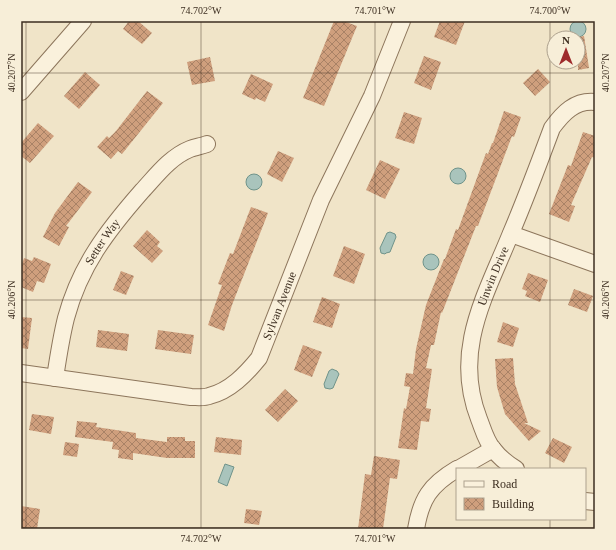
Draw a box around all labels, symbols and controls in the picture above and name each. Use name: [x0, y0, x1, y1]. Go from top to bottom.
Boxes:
text: 74.702°W: [181, 5, 222, 16]
text: 74.701°W: [355, 5, 396, 16]
text: 74.700°W: [530, 5, 571, 16]
north arrow: [546, 30, 586, 70]
text: N: [562, 34, 570, 46]
text: 40.207°N: [6, 54, 17, 92]
text: 40.207°N: [600, 54, 611, 92]
street label: Setter Way: [82, 216, 123, 267]
street label: Unwin Drive: [475, 244, 512, 308]
street label: Sylvan Avenue: [260, 269, 299, 342]
text: 40.206°N: [6, 281, 17, 319]
text: 40.206°N: [600, 281, 611, 319]
legend: [456, 468, 586, 520]
text: Road: [492, 477, 517, 491]
text: Building: [492, 497, 534, 511]
text: 74.702°W: [181, 533, 222, 544]
text: 74.701°W: [355, 533, 396, 544]

